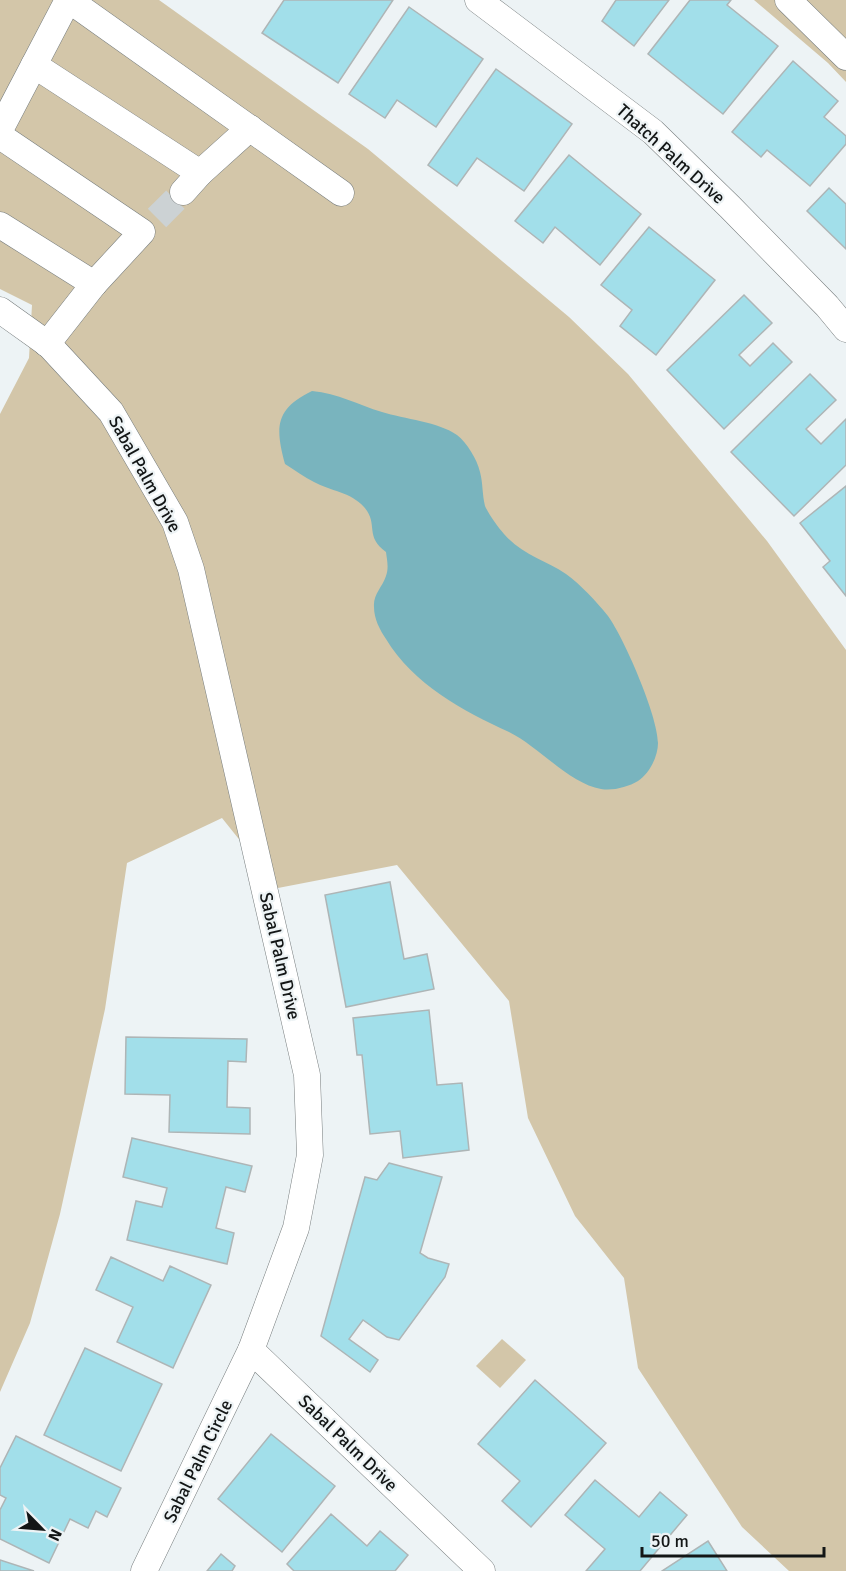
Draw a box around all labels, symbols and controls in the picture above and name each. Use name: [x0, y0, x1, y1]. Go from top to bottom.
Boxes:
street label: Thatch Palm Drive: [612, 99, 730, 209]
street label: Sabal Palm Drive: [104, 412, 186, 536]
street label: Sabal Palm Drive: [255, 890, 305, 1022]
street label: Sabal Palm Drive: [294, 1390, 402, 1496]
street label: Sabal Palm Circle: [159, 1396, 237, 1526]
north arrow: [12, 1499, 72, 1559]
scale bar: [642, 1520, 824, 1558]
text: N: [43, 1526, 66, 1544]
text: 50 m: [651, 1530, 689, 1552]

